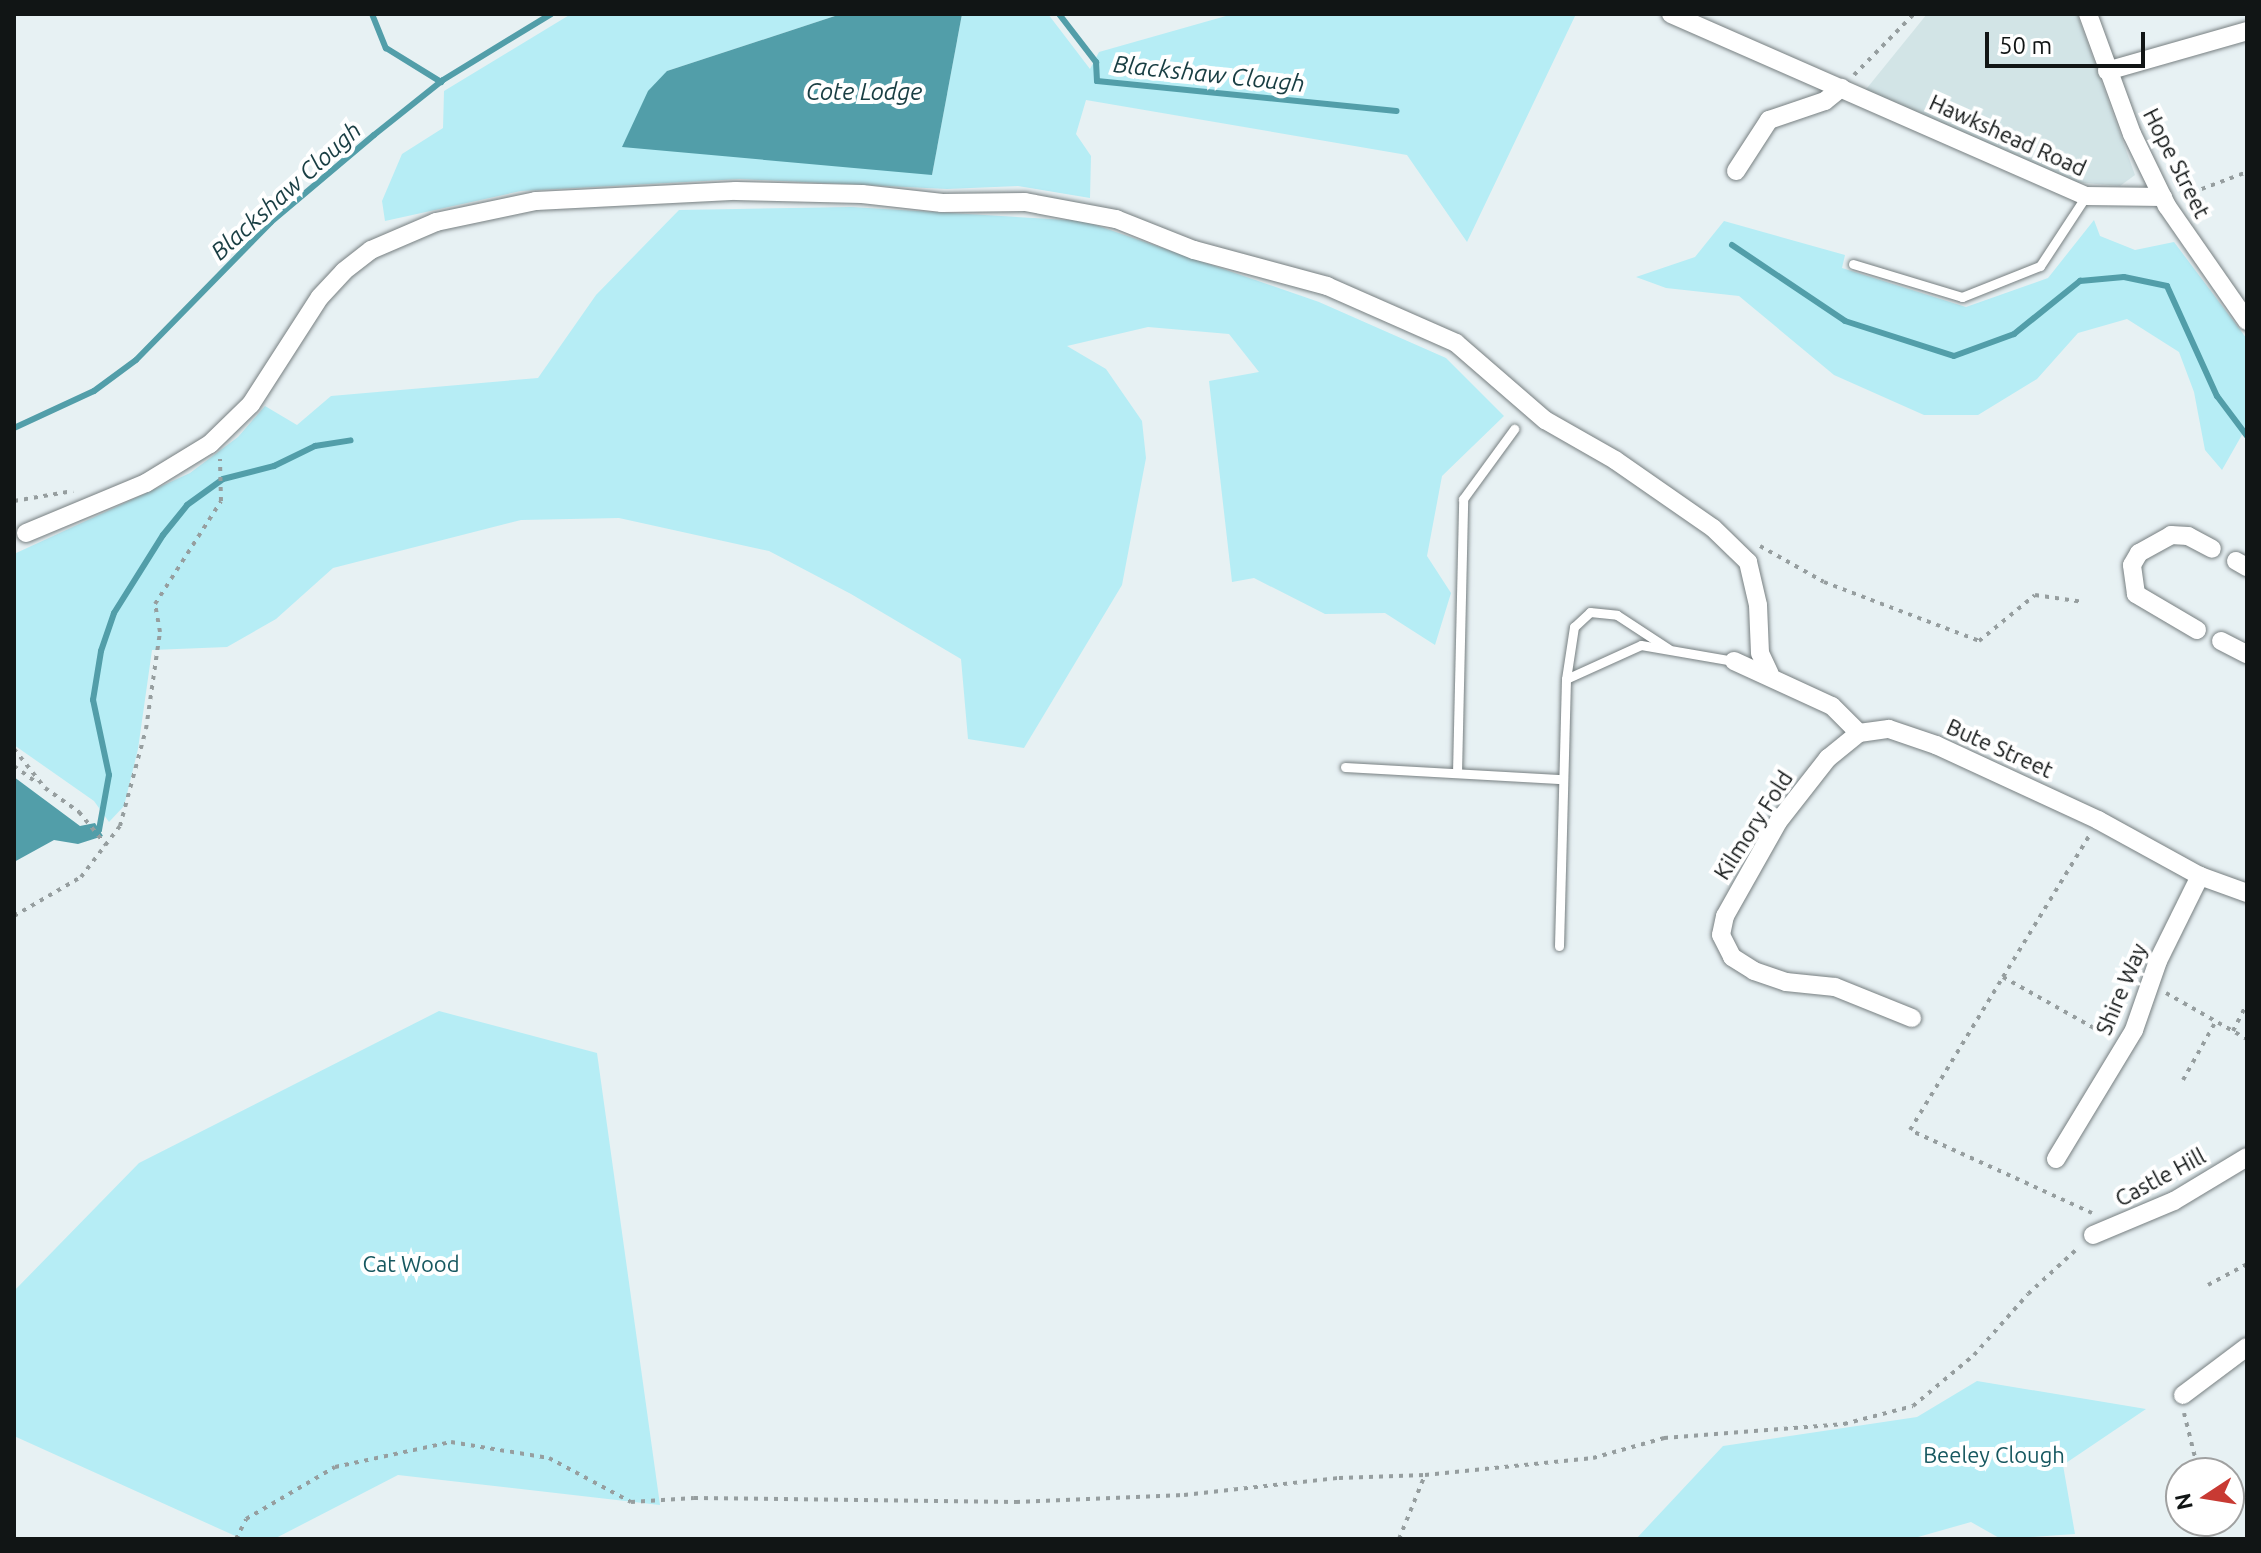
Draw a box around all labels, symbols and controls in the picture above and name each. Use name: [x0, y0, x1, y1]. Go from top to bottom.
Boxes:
scale bar: [1989, 16, 2149, 66]
text: 50 m: [1999, 32, 2052, 59]
water label: Blackshaw Clough: [1112, 50, 1306, 98]
water label: Cote Lodge: [806, 78, 922, 106]
street label: Hawkshead Road: [1925, 89, 2091, 181]
street label: Hope Street: [2138, 104, 2216, 222]
water label: Blackshaw Clough: [205, 116, 367, 266]
street label: Bute Street: [1943, 713, 2057, 783]
street label: Kilmory Fold: [1708, 766, 1798, 884]
street label: Shire Way: [2090, 939, 2152, 1039]
street label: Castle Hill: [2110, 1142, 2210, 1212]
park label: Cat Wood: [362, 1251, 460, 1277]
park label: Beeley Clough: [1923, 1442, 2065, 1468]
north arrow: [2165, 1457, 2245, 1537]
text: N: [2169, 1491, 2197, 1512]

